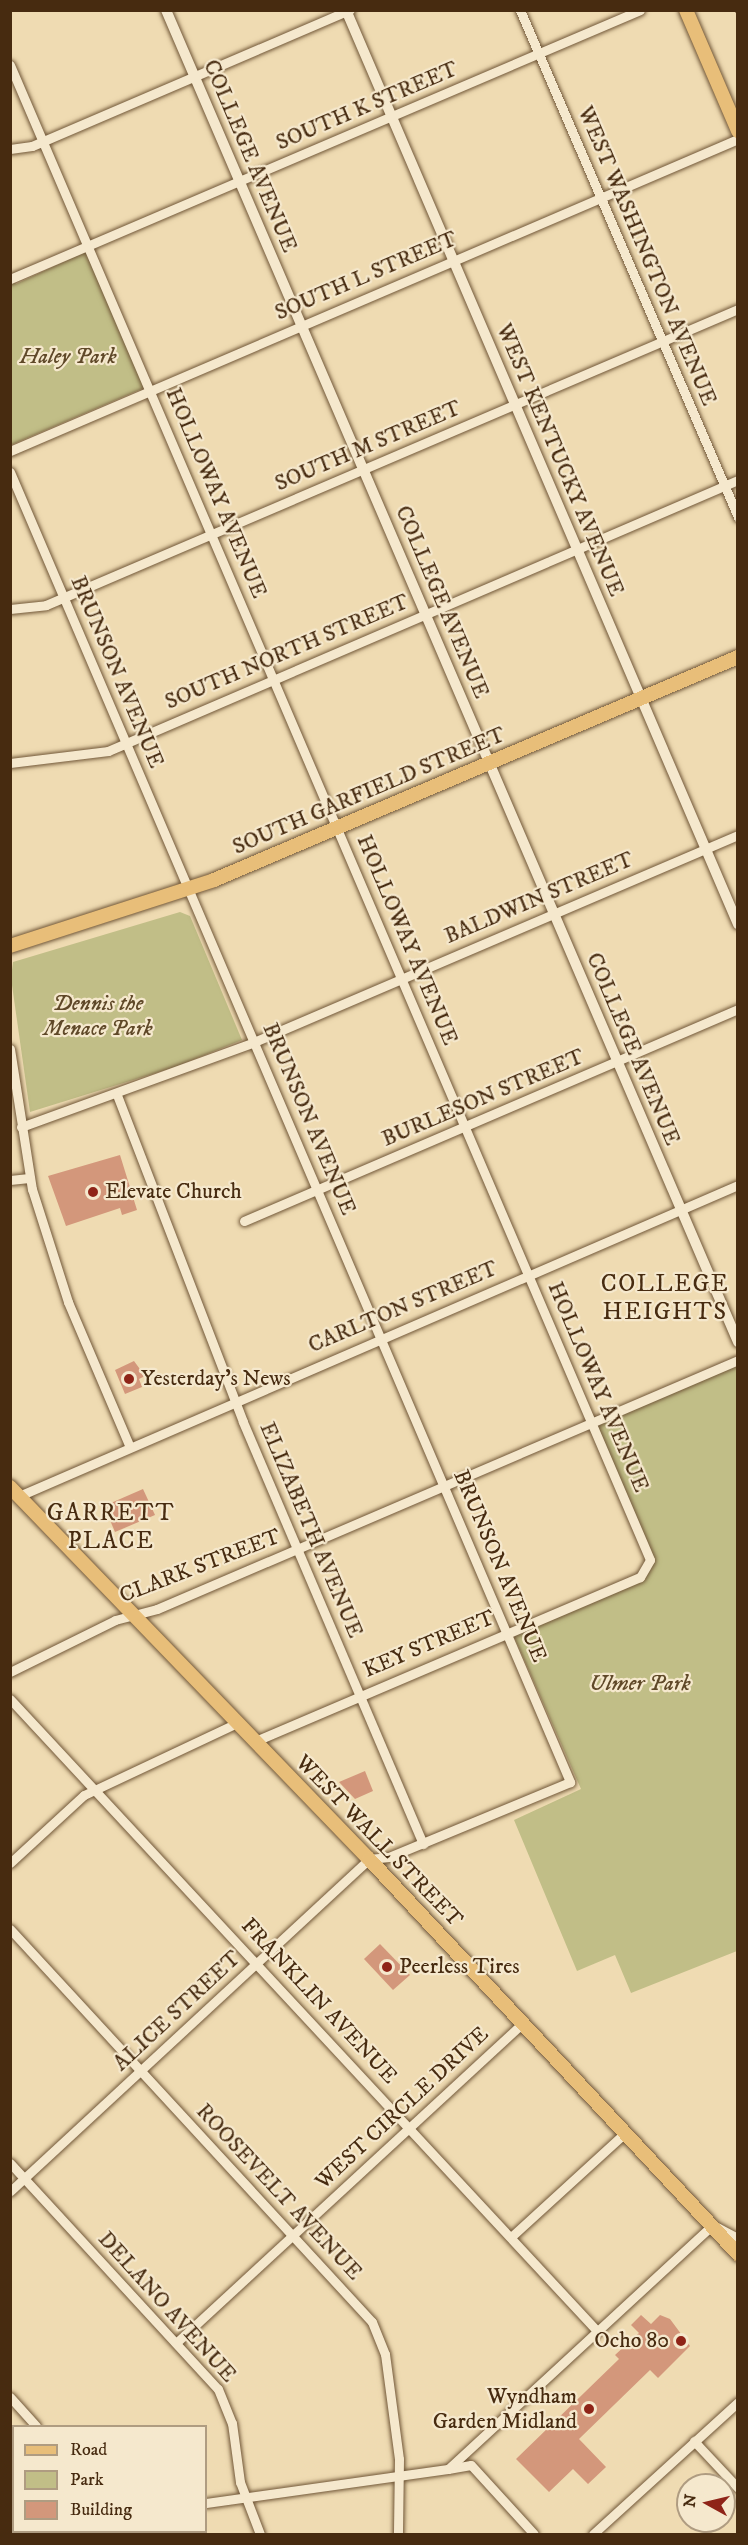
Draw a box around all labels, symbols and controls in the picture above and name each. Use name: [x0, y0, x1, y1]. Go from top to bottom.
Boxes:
street label: COLLEGE AVENUE: [198, 56, 302, 256]
street label: SOUTH K STREET: [272, 56, 462, 156]
street label: WEST WASHINGTON AVENUE: [572, 102, 722, 410]
street label: SOUTH L STREET: [271, 226, 461, 326]
street label: WEST KENTUCKY AVENUE: [491, 320, 629, 600]
park label: Haley Park: [19, 344, 117, 370]
street label: HOLLOWAY AVENUE: [160, 384, 272, 602]
street label: SOUTH M STREET: [271, 395, 465, 497]
street label: COLLEGE AVENUE: [390, 502, 494, 702]
street label: BRUNSON AVENUE: [65, 572, 169, 772]
street label: SOUTH NORTH STREET: [161, 589, 413, 715]
street label: SOUTH GARFIELD STREET: [229, 721, 509, 861]
street label: HOLLOWAY AVENUE: [351, 831, 463, 1049]
street label: BALDWIN STREET: [441, 846, 637, 950]
street label: COLLEGE AVENUE: [581, 949, 685, 1149]
park label: Dennis the Menace Park: [43, 990, 153, 1042]
street label: BRUNSON AVENUE: [257, 1019, 361, 1219]
street label: BURLESON STREET: [378, 1043, 588, 1153]
place label: Elevate Church: [105, 1179, 242, 1205]
marker: Elevate Church: [86, 1185, 100, 1199]
street label: CARLTON STREET: [304, 1255, 502, 1359]
district label: COLLEGE HEIGHTS: [601, 1271, 729, 1327]
street label: HOLLOWAY AVENUE: [542, 1278, 654, 1496]
place label: Yesterday's News: [141, 1366, 291, 1392]
marker: Yesterday's News: [122, 1372, 136, 1386]
street label: ELIZABETH AVENUE: [254, 1418, 368, 1642]
street label: BRUNSON AVENUE: [448, 1466, 552, 1666]
district label: GARRETT PLACE: [47, 1500, 175, 1556]
street label: CLARK STREET: [116, 1523, 284, 1609]
street label: KEY STREET: [359, 1604, 499, 1684]
park label: Ulmer Park: [589, 1671, 691, 1697]
street label: WEST WALL STREET: [290, 1749, 468, 1933]
street label: FRANKLIN AVENUE: [235, 1913, 403, 2089]
street label: ALICE STREET: [108, 1945, 246, 2077]
place label: Peerless Tires: [399, 1954, 520, 1980]
marker: Peerless Tires: [380, 1960, 394, 1974]
street label: WEST CIRCLE DRIVE: [310, 2021, 494, 2195]
street label: ROOSEVELT AVENUE: [190, 2098, 368, 2286]
street label: DELANO AVENUE: [92, 2226, 242, 2388]
place label: Ocho 80: [594, 2328, 669, 2354]
marker: Ocho 80: [674, 2334, 688, 2348]
place label: Wyndham Garden Midland: [433, 2383, 577, 2434]
marker: Wyndham Garden Midland: [582, 2402, 596, 2416]
legend: [12, 2425, 207, 2533]
text: Road: [70, 2439, 107, 2461]
text: Park: [70, 2469, 104, 2491]
north arrow: [676, 2473, 736, 2533]
text: N: [679, 2493, 701, 2509]
text: Building: [70, 2499, 132, 2521]

